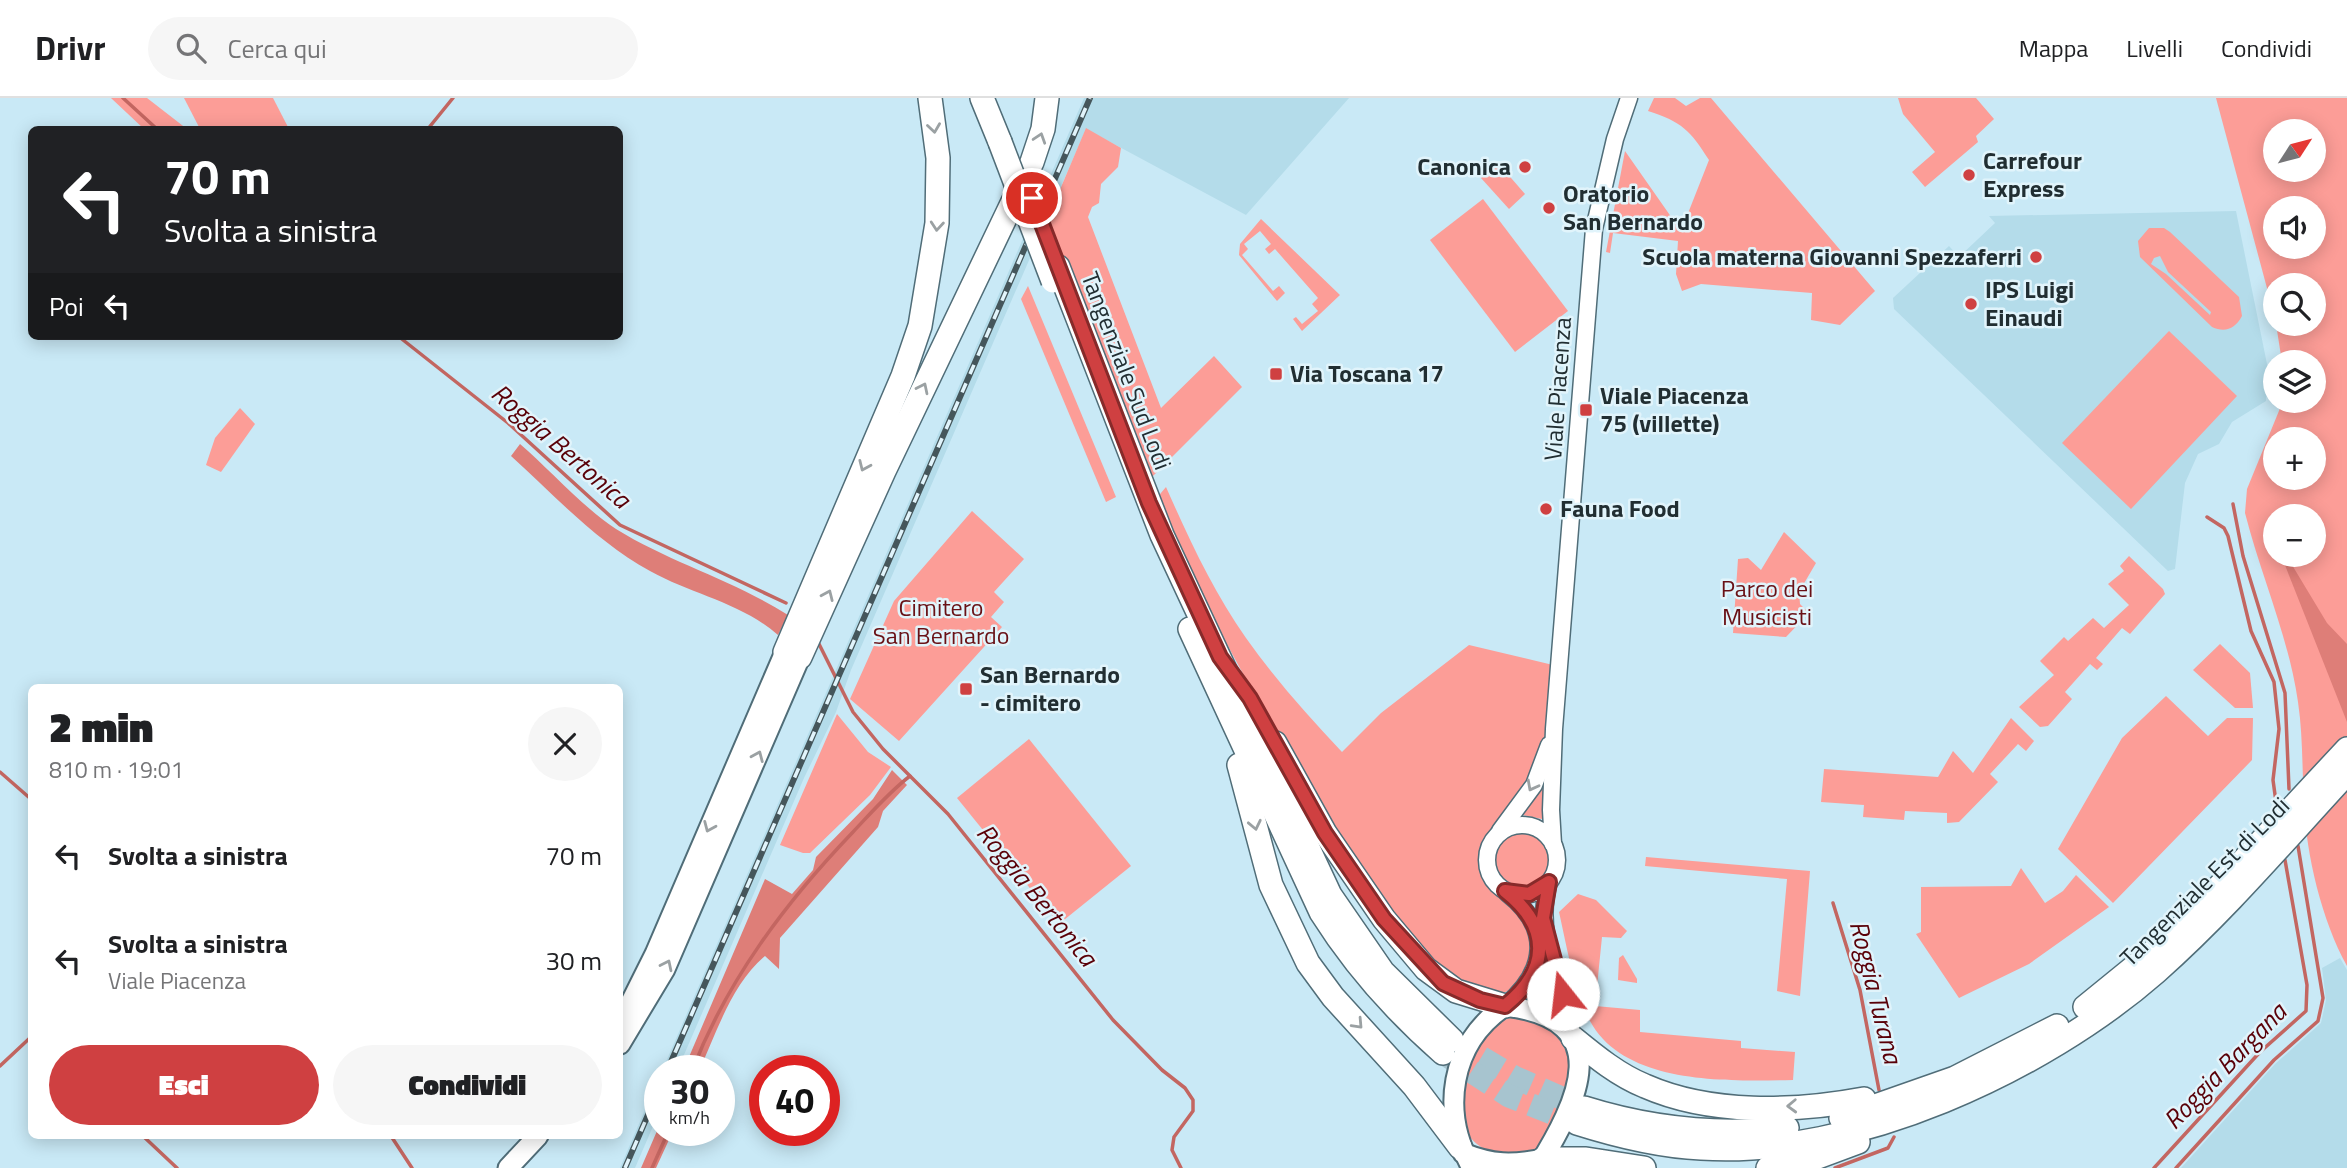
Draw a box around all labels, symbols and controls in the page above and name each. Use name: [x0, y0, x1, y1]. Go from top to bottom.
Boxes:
search box: [148, 17, 638, 80]
text: Drivr: [35, 23, 106, 73]
icon: search: [172, 29, 210, 67]
text: Cerca qui: [228, 29, 327, 68]
text: Mappa: [2019, 30, 2088, 66]
text: Livelli: [2126, 30, 2183, 66]
text: Condividi: [2221, 30, 2312, 66]
north arrow: [2263, 119, 2326, 182]
map controls: [2263, 119, 2326, 567]
one-way arrow: [926, 122, 941, 134]
one-way arrow: [1032, 132, 1046, 144]
text: 70 m: [164, 138, 271, 213]
place label: Carrefour Express: [1983, 142, 2082, 206]
place label: Canonica: [1417, 148, 1511, 184]
icon: left: [49, 154, 140, 245]
marker: Canonica: [1517, 159, 1533, 175]
marker: Carrefour Express: [1961, 167, 1977, 183]
pin: [1002, 168, 1062, 228]
place label: Oratorio San Bernardo: [1563, 175, 1703, 239]
icon: arrive: [1013, 179, 1051, 217]
button: sound: [2263, 196, 2326, 259]
marker: Oratorio San Bernardo: [1541, 200, 1557, 216]
text: Svolta a sinistra: [164, 206, 377, 254]
one-way arrow: [930, 221, 945, 232]
place label: Scuola materna Giovanni Spezzaferri: [1642, 238, 2022, 274]
marker: Scuola materna Giovanni Spezzaferri: [2028, 249, 2044, 265]
street label: Tangenziale Sud Lodi: [1073, 266, 1181, 475]
place label: IPS Luigi Einaudi: [1985, 271, 2074, 335]
button: search: [2263, 273, 2326, 336]
text: Poi: [49, 287, 84, 326]
icon: left: [98, 287, 136, 325]
marker: IPS Luigi Einaudi: [1963, 296, 1979, 312]
street label: Viale Piacenza: [1534, 316, 1580, 462]
button: layers: [2263, 350, 2326, 413]
place label: Via Toscana 17: [1290, 355, 1444, 391]
marker: Via Toscana 17: [1268, 366, 1284, 382]
water label: Roggia Bertonica: [483, 374, 641, 519]
place label: Viale Piacenza 75 (villette): [1600, 377, 1749, 441]
one-way arrow: [915, 383, 929, 395]
marker: Viale Piacenza 75 (villette): [1578, 402, 1594, 418]
button: +: [2263, 427, 2326, 490]
one-way arrow: [858, 458, 872, 471]
place label: Fauna Food: [1560, 490, 1680, 526]
marker: Fauna Food: [1538, 501, 1554, 517]
button: −: [2263, 504, 2326, 567]
park label: Parco dei Musicisti: [1721, 570, 1813, 634]
park label: Cimitero San Bernardo: [873, 589, 1009, 653]
one-way arrow: [820, 590, 834, 602]
place label: San Bernardo - cimitero: [980, 656, 1120, 720]
marker: San Bernardo - cimitero: [958, 681, 974, 697]
text: 2 min: [49, 694, 153, 758]
button: close: [528, 707, 602, 781]
one-way arrow: [750, 751, 764, 763]
text: 810 m · 19:01: [49, 752, 184, 787]
one-way arrow: [1527, 779, 1541, 791]
street label: Tangenziale Est di Lodi: [2111, 788, 2297, 974]
water label: Roggia Bertonica: [968, 815, 1108, 976]
one-way arrow: [1246, 819, 1261, 831]
one-way arrow: [703, 820, 717, 833]
text: Svolta a sinistra: [108, 836, 288, 875]
text: 70 m: [545, 836, 602, 875]
icon: left: [49, 837, 87, 875]
water label: Roggia Turana: [1840, 916, 1914, 1069]
text: Svolta a sinistra: [108, 924, 288, 963]
text: 30 m: [545, 941, 602, 980]
icon: left: [49, 942, 87, 980]
position arrow: [1526, 957, 1600, 1031]
one-way arrow: [659, 960, 673, 972]
text: Viale Piacenza: [108, 963, 246, 998]
water label: Roggia Bargana: [2154, 992, 2297, 1138]
one-way arrow: [1349, 1016, 1362, 1029]
button: Esci: [49, 1045, 319, 1125]
button: Condividi: [333, 1045, 602, 1125]
speed limit sign: 40: [749, 1055, 840, 1146]
text: 30: [670, 1064, 709, 1118]
one-way arrow: [1786, 1099, 1797, 1114]
text: km/h: [669, 1104, 710, 1131]

